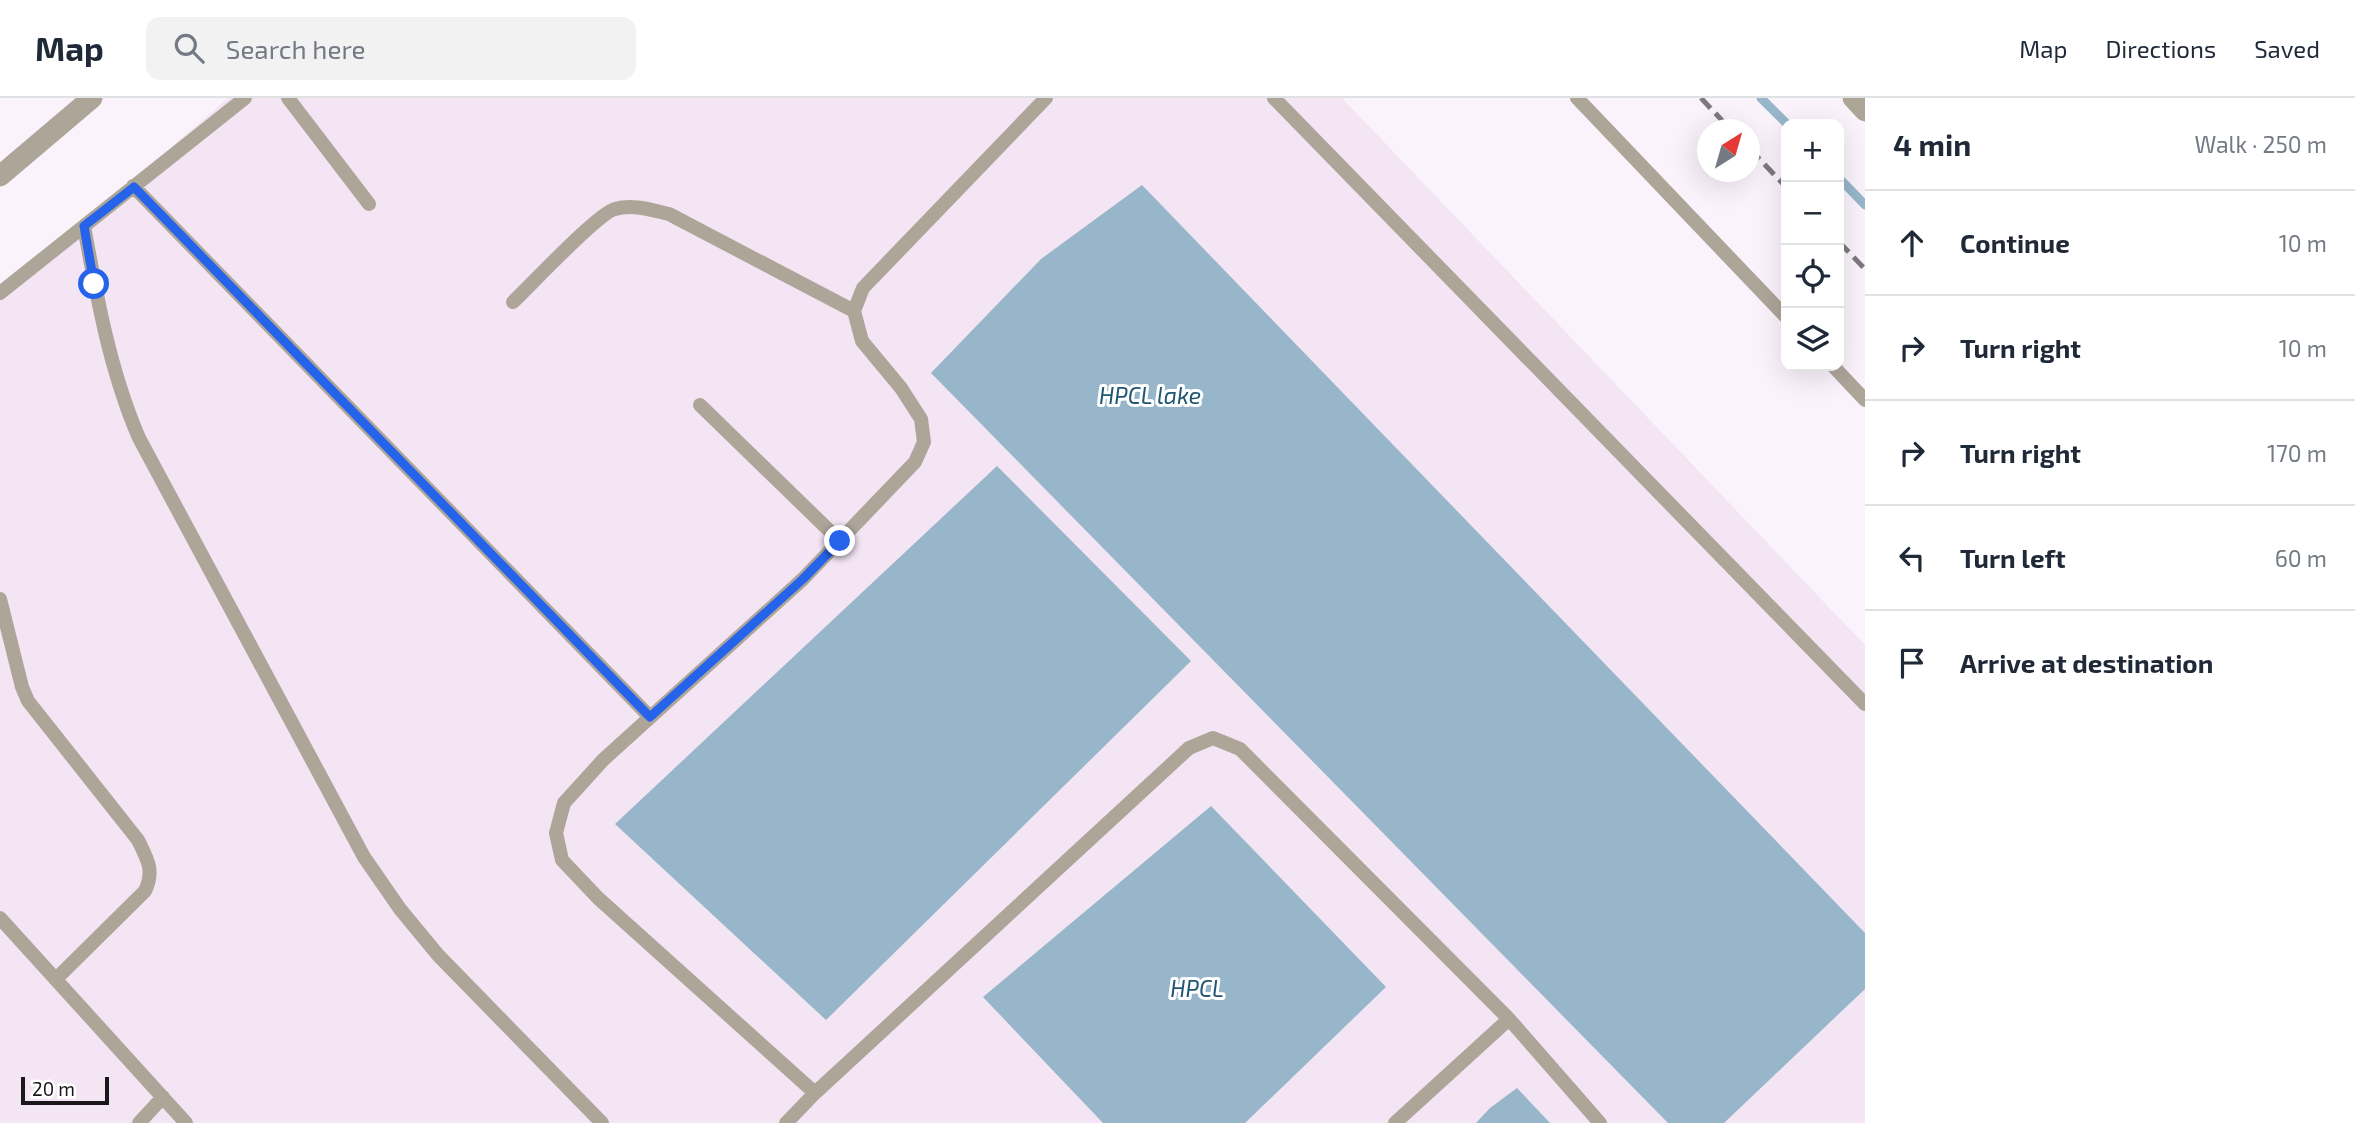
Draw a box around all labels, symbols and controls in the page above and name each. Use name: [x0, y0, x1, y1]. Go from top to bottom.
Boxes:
search box: [146, 17, 636, 80]
text: Map: [35, 28, 104, 68]
icon: search: [170, 29, 208, 67]
text: Search here: [226, 33, 365, 64]
text: Map: [2019, 34, 2067, 63]
text: Directions: [2105, 34, 2216, 63]
text: Saved: [2254, 34, 2320, 63]
north arrow: [1697, 119, 1760, 182]
map controls: [1781, 119, 1844, 371]
button: +: [1781, 119, 1844, 182]
text: 4 min: [1893, 126, 1971, 162]
text: Walk · 250 m: [2194, 130, 2327, 158]
button: −: [1781, 182, 1844, 245]
icon: ahead: [1893, 224, 1931, 262]
text: Continue: [1960, 227, 2070, 258]
text: 10 m: [2279, 229, 2327, 257]
button: locate: [1781, 245, 1844, 308]
route start: [78, 268, 109, 299]
button: layers: [1781, 308, 1844, 371]
icon: right: [1893, 329, 1931, 367]
text: Turn right: [1960, 332, 2081, 363]
text: 10 m: [2279, 334, 2327, 362]
water label: HPCL lake: [1099, 381, 1201, 409]
icon: right: [1893, 434, 1931, 472]
text: Turn right: [1960, 437, 2081, 468]
text: 170 m: [2267, 439, 2327, 467]
route end: [824, 525, 855, 556]
icon: left: [1893, 539, 1931, 577]
text: Turn left: [1960, 542, 2066, 573]
text: 60 m: [2275, 544, 2327, 572]
icon: arrive: [1893, 644, 1931, 682]
text: Arrive at destination: [1960, 647, 2213, 678]
water label: HPCL: [1170, 974, 1224, 1002]
scale bar: [21, 1074, 108, 1106]
text: 20 m: [32, 1077, 75, 1100]

